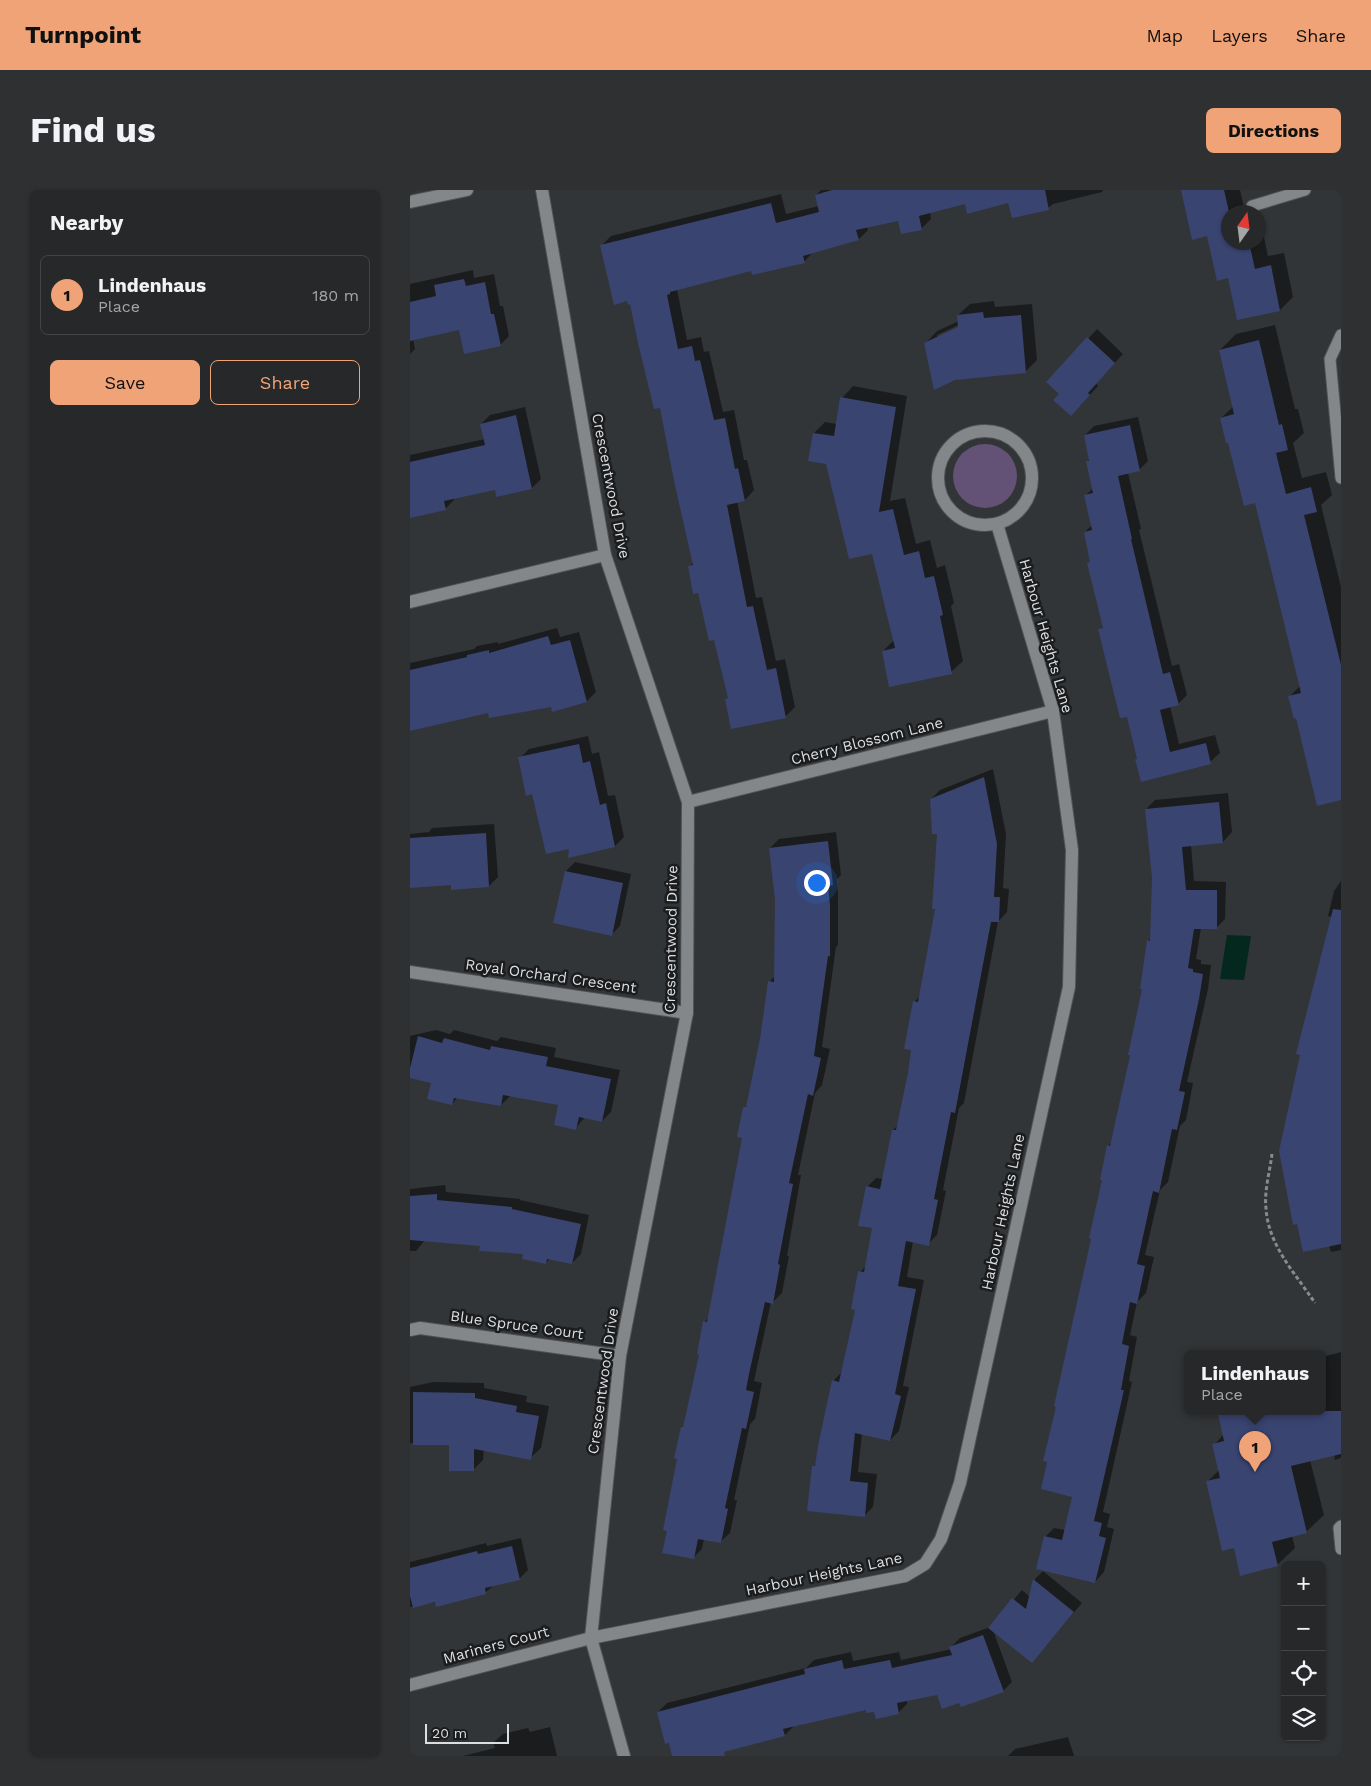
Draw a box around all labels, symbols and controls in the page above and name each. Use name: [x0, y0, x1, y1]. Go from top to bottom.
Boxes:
text: Turnpoint: [25, 21, 141, 49]
text: Map: [1146, 25, 1183, 46]
text: Layers: [1211, 25, 1268, 46]
text: Share: [1296, 25, 1346, 46]
button: Directions: [1206, 108, 1341, 153]
text: Find us: [30, 109, 156, 151]
north arrow: [1221, 205, 1266, 250]
text: Nearby: [50, 210, 123, 235]
text: Lindenhaus: [98, 274, 206, 297]
text: 1: [64, 286, 70, 305]
text: 180 m: [312, 286, 359, 305]
text: Place: [98, 297, 140, 316]
button: Save: [50, 360, 200, 405]
button: Share: [210, 360, 360, 405]
street label: Crescentwood Drive: [588, 412, 634, 560]
street label: Harbour Heights Lane: [1015, 557, 1077, 715]
street label: Cherry Blossom Lane: [789, 713, 945, 769]
street label: Crescentwood Drive: [661, 865, 681, 1013]
your location: [804, 870, 830, 896]
street label: Royal Orchard Crescent: [464, 955, 638, 997]
street label: Harbour Heights Lane: [978, 1132, 1028, 1292]
street label: Blue Spruce Court: [449, 1307, 586, 1343]
street label: Crescentwood Drive: [584, 1307, 622, 1455]
popup: [1184, 1350, 1326, 1415]
text: Lindenhaus: [1201, 1362, 1309, 1385]
text: Place: [1201, 1385, 1243, 1404]
pin: 1: [1239, 1431, 1271, 1472]
street label: Harbour Heights Lane: [744, 1549, 904, 1599]
map controls: [1281, 1561, 1326, 1741]
button: +: [1281, 1561, 1326, 1606]
button: −: [1281, 1606, 1326, 1651]
street label: Mariners Court: [441, 1622, 551, 1668]
button: locate: [1281, 1651, 1326, 1696]
button: layers: [1281, 1696, 1326, 1741]
scale bar: [425, 1721, 509, 1744]
text: 20 m: [432, 1725, 467, 1741]

